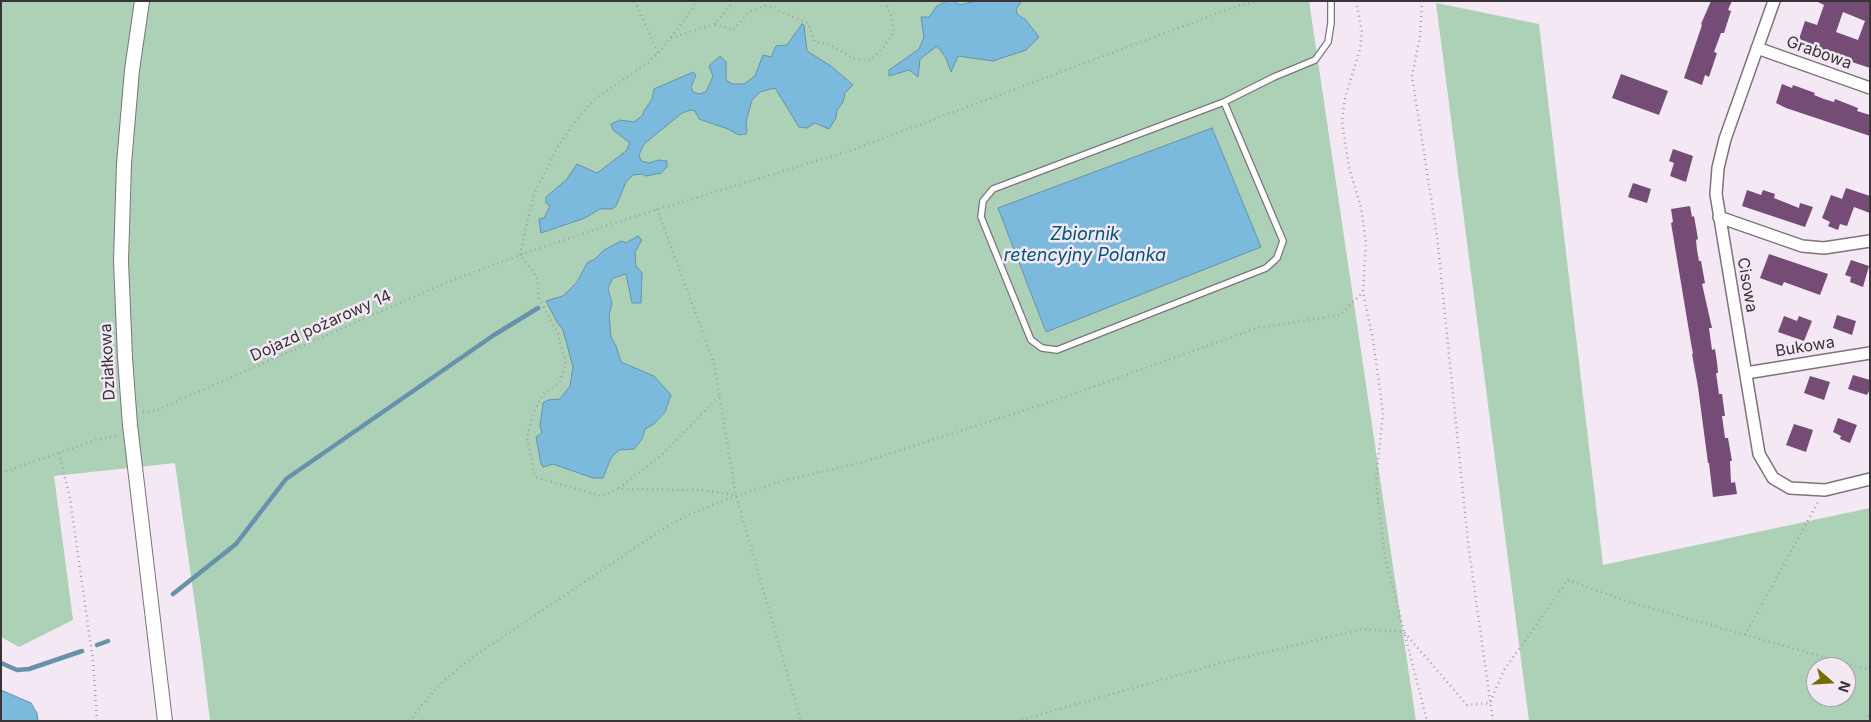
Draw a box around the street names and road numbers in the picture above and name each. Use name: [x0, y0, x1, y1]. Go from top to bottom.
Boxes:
street label: Grabowa: [1784, 32, 1854, 74]
street label: Cisowa: [1733, 256, 1761, 314]
street label: Dojazd pożarowy 14: [247, 286, 395, 366]
street label: Działkowa: [96, 323, 120, 401]
street label: Bukowa: [1774, 333, 1836, 361]

